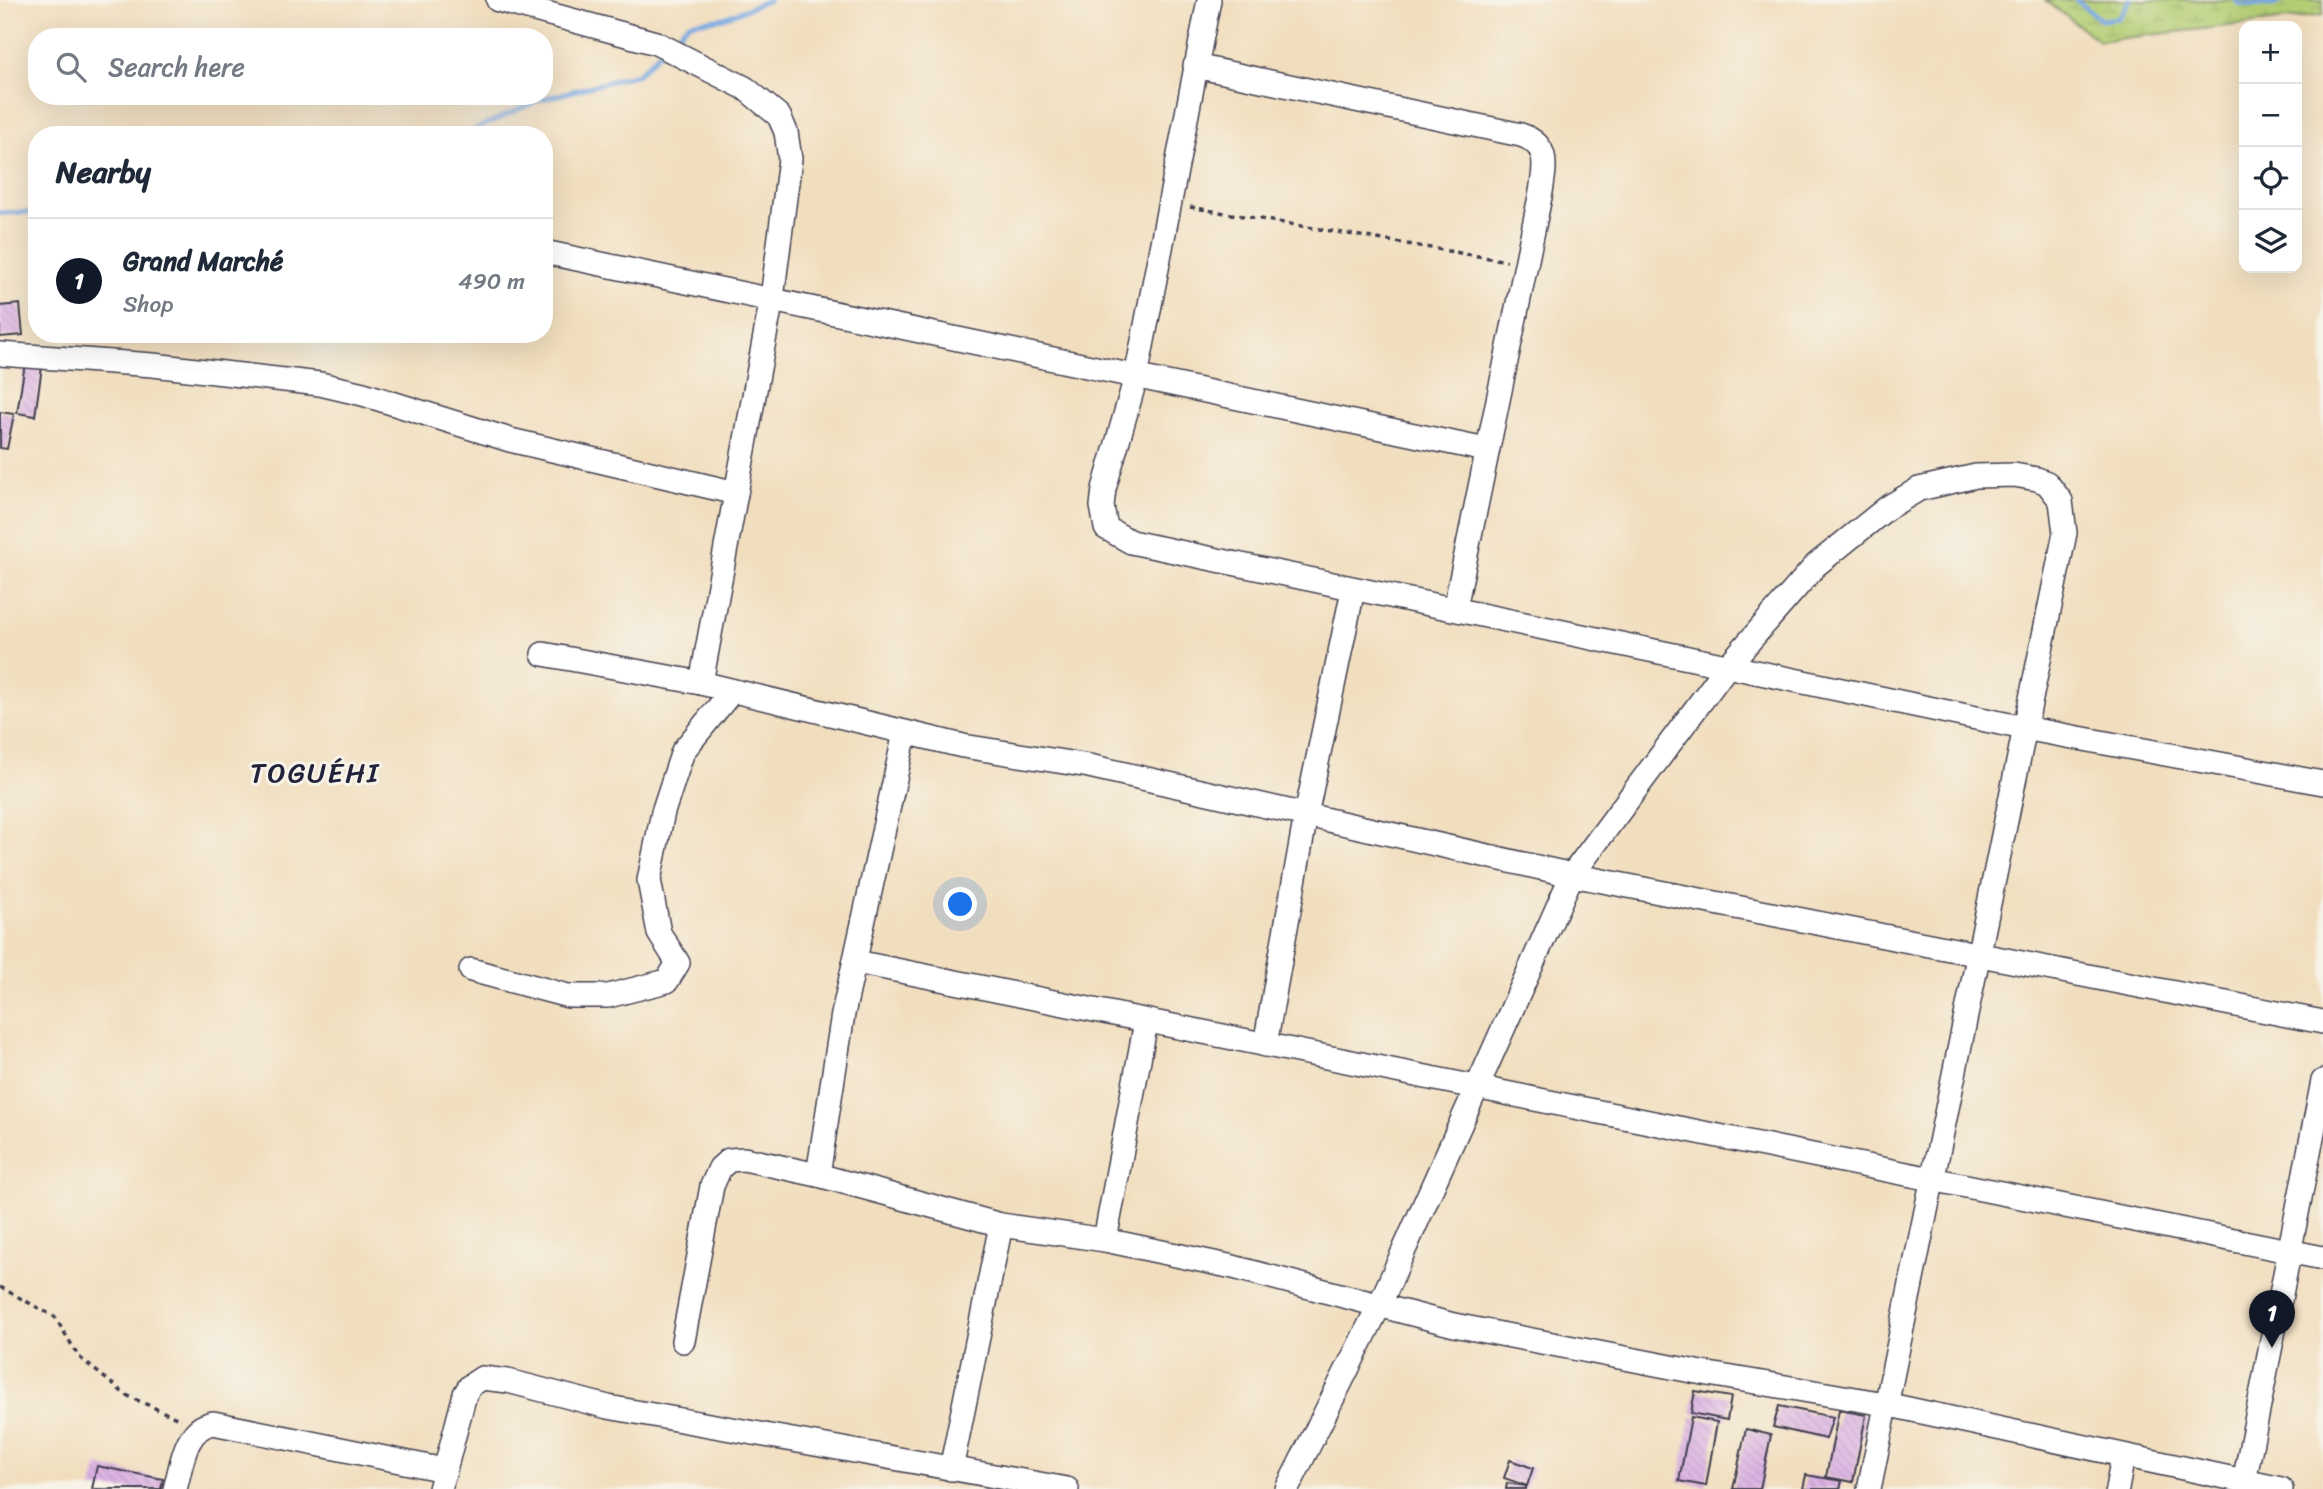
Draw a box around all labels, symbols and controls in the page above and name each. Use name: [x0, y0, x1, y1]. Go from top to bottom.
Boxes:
map controls: [2239, 21, 2302, 273]
button: +: [2239, 21, 2302, 84]
search box: [28, 28, 553, 105]
text: Search here: [108, 44, 245, 90]
icon: search: [52, 48, 90, 86]
button: −: [2239, 84, 2302, 147]
text: Nearby: [56, 145, 151, 199]
button: locate: [2239, 147, 2302, 210]
button: layers: [2239, 210, 2302, 273]
text: Grand Marché: [123, 238, 283, 284]
text: 1: [74, 261, 84, 302]
text: 490 m: [458, 261, 525, 302]
text: Shop: [123, 284, 173, 325]
district label: TOGUÉHI: [250, 748, 380, 797]
your location: [943, 887, 977, 921]
pin: 1: [2249, 1290, 2295, 1348]

